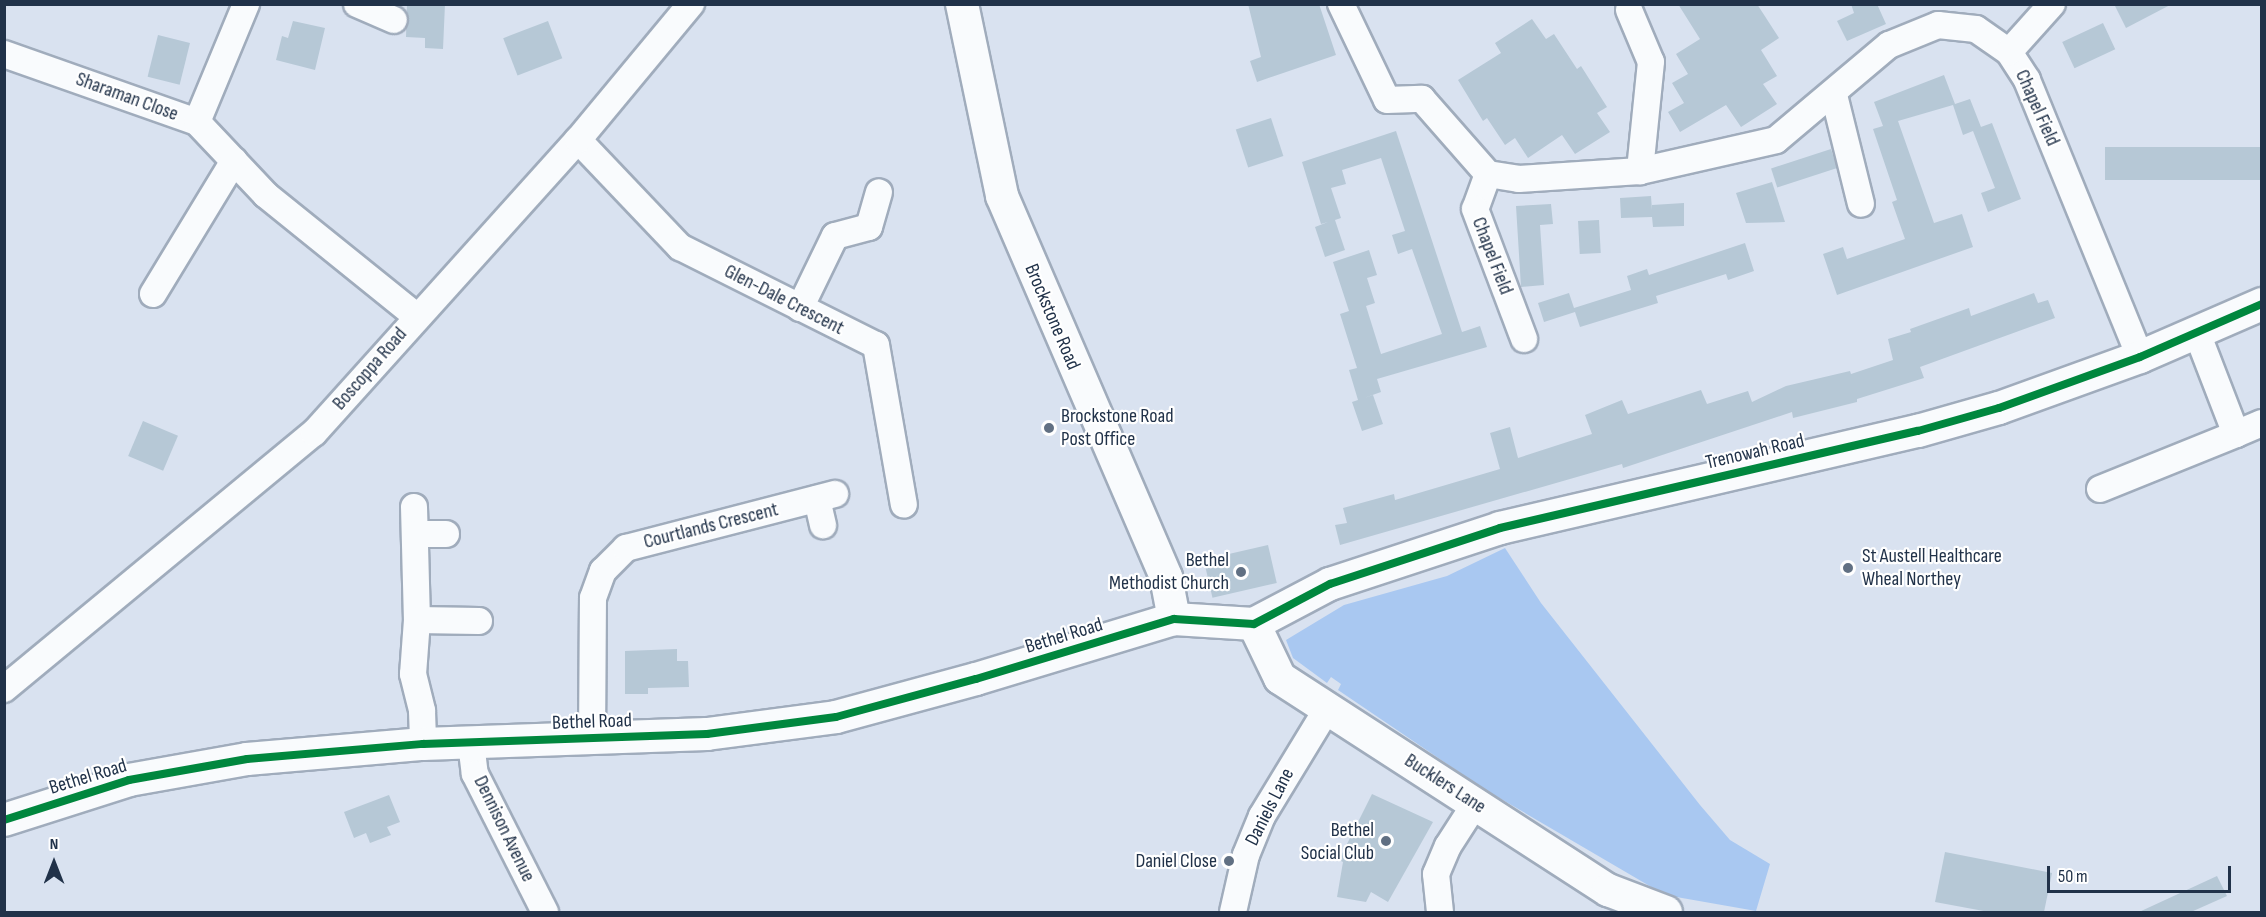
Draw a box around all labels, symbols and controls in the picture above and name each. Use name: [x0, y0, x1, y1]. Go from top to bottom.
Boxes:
street label: Chapel Field: [2010, 66, 2064, 150]
street label: Sharaman Close: [73, 67, 181, 127]
street label: Chapel Field: [1466, 214, 1518, 298]
street label: Glen-Dale Crescent: [720, 260, 848, 340]
street label: Brockstone Road: [1019, 261, 1085, 373]
street label: Boscoppa Road: [328, 323, 412, 415]
place label: Brockstone Road Post Office: [1061, 404, 1173, 451]
marker: Brockstone Road Post Office: [1042, 421, 1056, 435]
street label: Trenowah Road: [1703, 429, 1807, 475]
street label: Courtlands Crescent: [641, 498, 781, 554]
place label: St Austell Healthcare Wheal Northey: [1862, 544, 2002, 591]
place label: Bethel Methodist Church: [1109, 548, 1229, 595]
marker: St Austell Healthcare Wheal Northey: [1839, 559, 1857, 577]
marker: Bethel Methodist Church: [1234, 565, 1248, 579]
street label: Bethel Road: [1022, 613, 1106, 659]
street label: Bethel Road: [552, 709, 632, 735]
street label: Bucklers Lane: [1400, 749, 1490, 819]
street label: Bethel Road: [46, 754, 130, 800]
street label: Daniels Lane: [1240, 764, 1300, 850]
street label: Dennison Avenue: [468, 772, 540, 886]
place label: Bethel Social Club: [1301, 818, 1374, 865]
north arrow: [24, 833, 84, 893]
marker: Bethel Social Club: [1379, 834, 1393, 848]
text: N: [50, 835, 58, 854]
place label: Daniel Close: [1135, 849, 1217, 873]
marker: Daniel Close: [1222, 854, 1236, 868]
scale bar: [2050, 854, 2234, 892]
text: 50 m: [2058, 866, 2088, 887]

